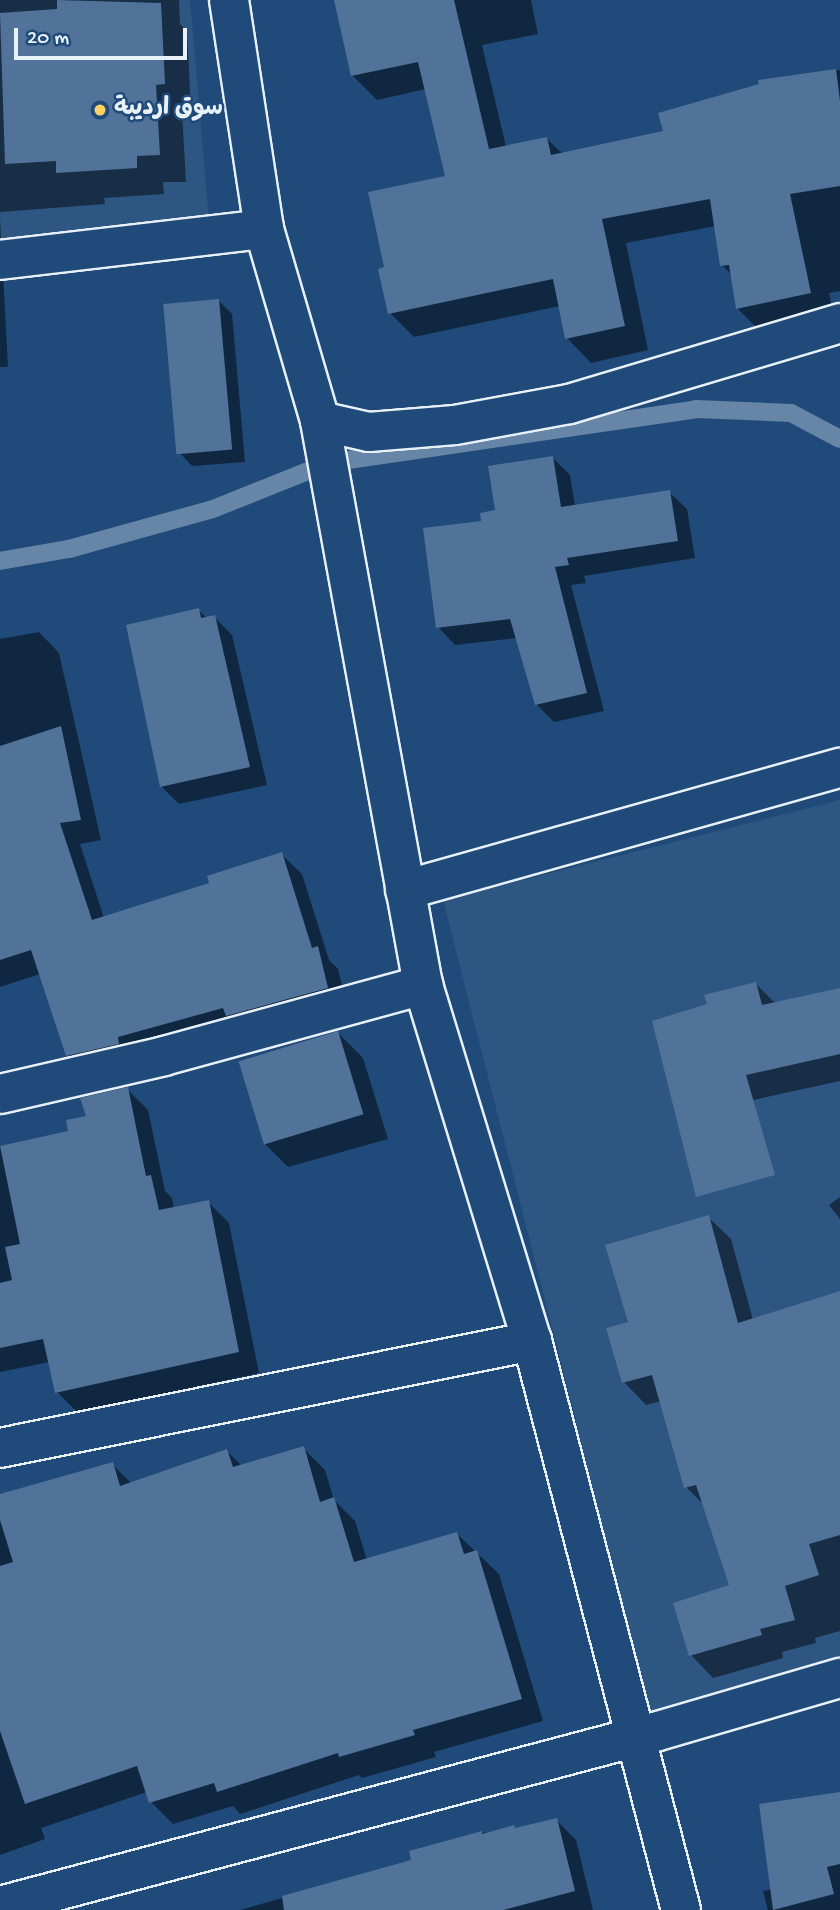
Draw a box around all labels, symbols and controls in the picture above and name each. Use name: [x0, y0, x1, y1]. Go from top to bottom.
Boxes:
scale bar: [18, 14, 191, 58]
text: 20 m: [27, 27, 69, 52]
place label: سوق ارديبة: [114, 96, 223, 124]
marker: سوق ارديبة: [92, 102, 108, 118]

